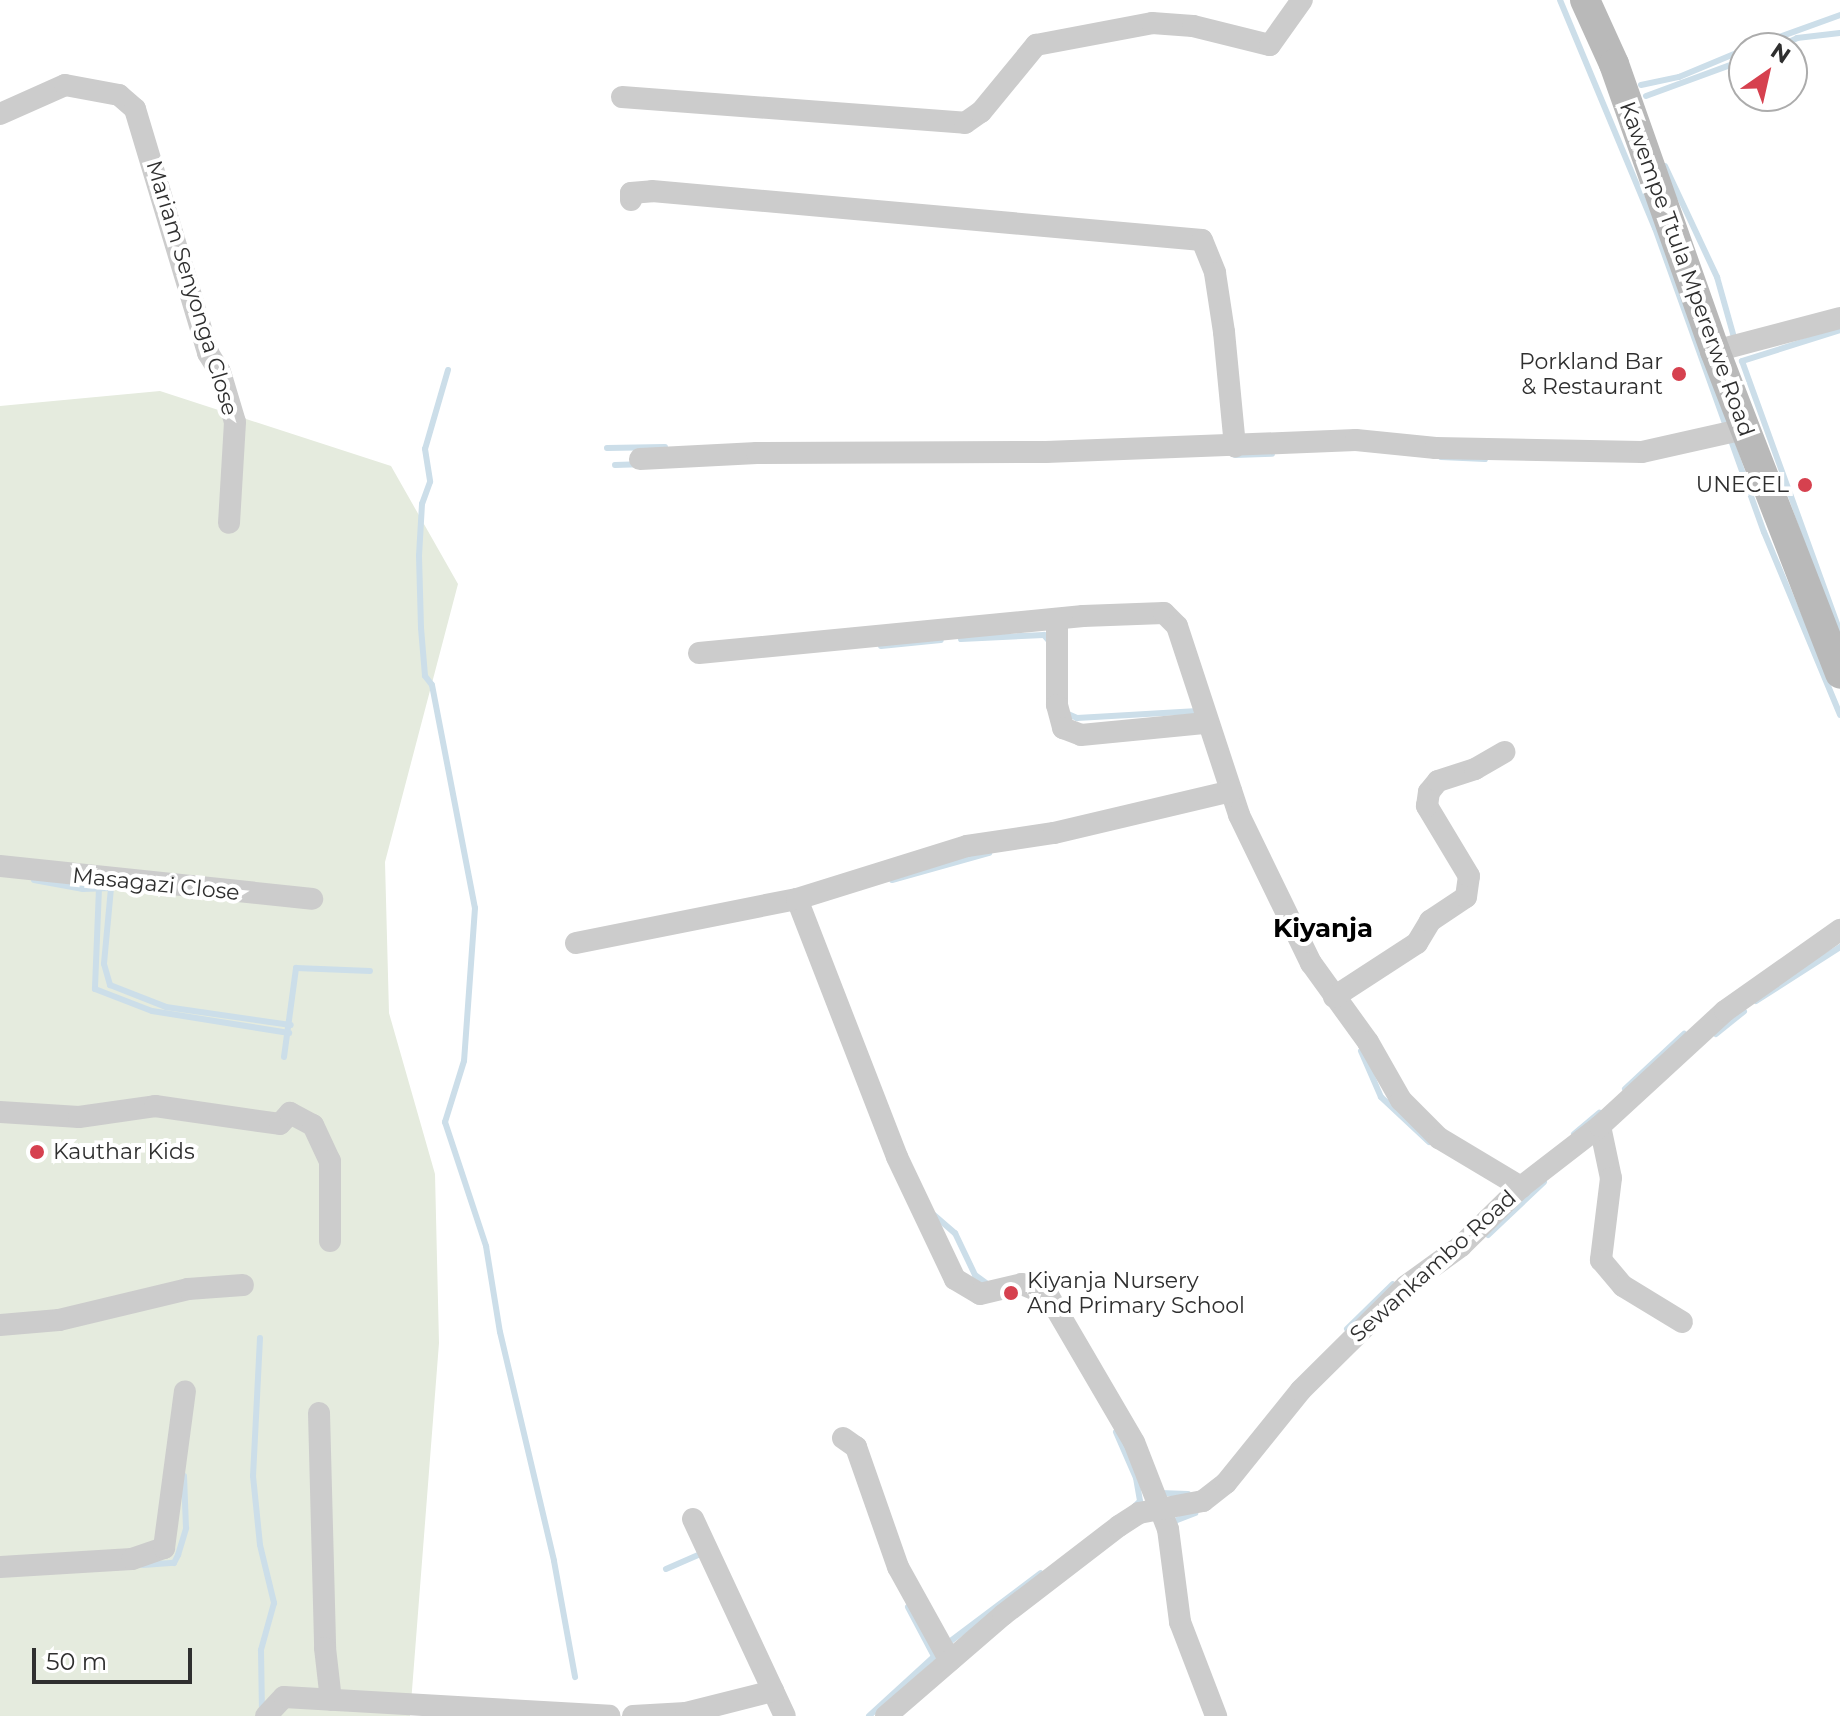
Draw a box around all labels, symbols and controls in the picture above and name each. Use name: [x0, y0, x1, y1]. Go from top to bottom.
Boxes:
north arrow: [1728, 32, 1808, 112]
text: N: [1766, 37, 1796, 70]
street label: Kawempe Ttula Mpererwe Road: [1614, 98, 1760, 440]
street label: Mariam Senyonga Close: [141, 157, 243, 419]
place label: Porkland Bar & Restaurant: [1519, 348, 1663, 400]
marker: Porkland Bar & Restaurant: [1670, 365, 1688, 383]
place label: UNECEL: [1696, 472, 1789, 498]
marker: UNECEL: [1796, 476, 1814, 494]
street label: Masagazi Close: [71, 862, 241, 906]
district label: Kiyanja: [1273, 913, 1373, 945]
place label: Kauthar Kids: [53, 1139, 195, 1165]
marker: Kauthar Kids: [28, 1143, 46, 1161]
street label: Sewankambo Road: [1344, 1184, 1522, 1348]
place label: Kiyanja Nursery And Primary School: [1027, 1267, 1245, 1318]
marker: Kiyanja Nursery And Primary School: [1002, 1284, 1020, 1302]
scale bar: [36, 1632, 196, 1682]
text: 50 m: [46, 1647, 107, 1676]

